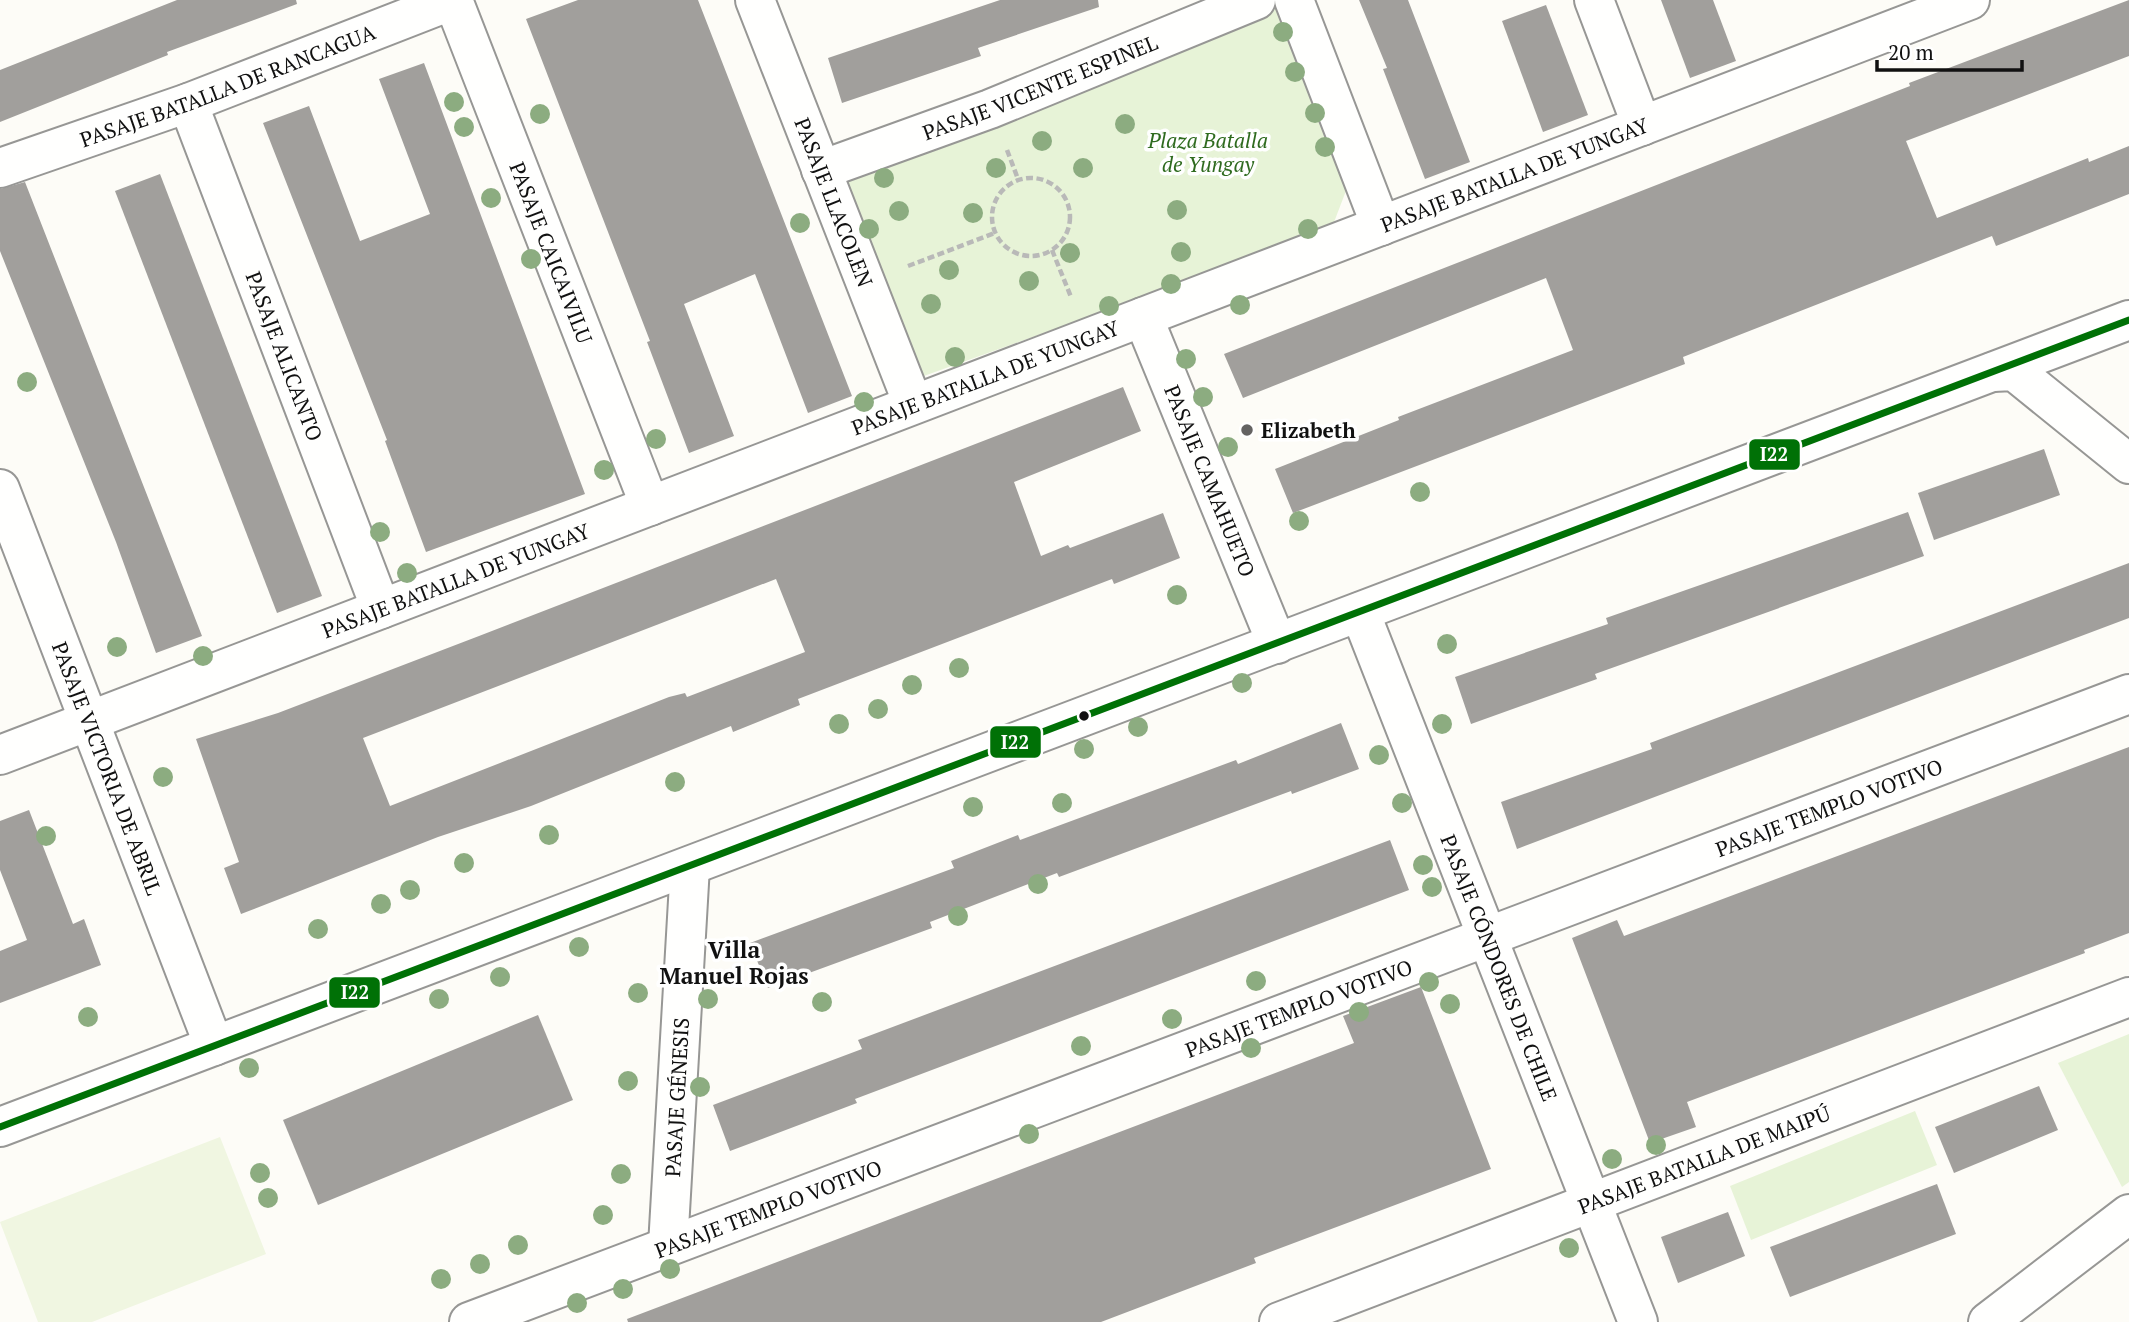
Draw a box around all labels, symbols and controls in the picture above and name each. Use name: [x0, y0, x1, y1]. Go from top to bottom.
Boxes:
street label: PASAJE BATALLA DE RANCAGUA: [76, 17, 380, 153]
street label: PASAJE VICENTE ESPINEL: [918, 28, 1162, 146]
scale bar: [1877, 28, 2022, 72]
text: 20 m: [1888, 38, 1934, 66]
street label: PASAJE BATALLA DE YUNGAY: [1377, 110, 1653, 239]
street label: PASAJE LLACOLEN: [788, 113, 880, 291]
park label: Plaza Batalla de Yungay: [1147, 126, 1268, 178]
street label: PASAJE CAICAIVILU: [503, 158, 599, 347]
street label: PASAJE ALICANTO: [240, 268, 330, 445]
street label: PASAJE BATALLA DE YUNGAY: [847, 313, 1123, 441]
street label: PASAJE CAMAHUETO: [1158, 381, 1262, 581]
place label: Elizabeth: [1261, 416, 1356, 444]
marker: Elizabeth: [1239, 422, 1255, 438]
line badge: I22: [1748, 438, 1801, 471]
text: I22: [1760, 441, 1788, 466]
street label: PASAJE BATALLA DE YUNGAY: [318, 516, 594, 644]
street label: PASAJE VICTORIA DE ABRIL: [46, 638, 169, 899]
unlabelled marker: [1077, 709, 1091, 723]
line badge: I22: [989, 725, 1042, 759]
text: I22: [1001, 729, 1029, 754]
street label: PASAJE TEMPLO VOTIVO: [1711, 752, 1946, 863]
street label: PASAJE CÓNDORES DE CHILE: [1434, 830, 1564, 1105]
district label: Villa Manuel Rojas: [659, 934, 809, 991]
street label: PASAJE TEMPLO VOTIVO: [1181, 952, 1416, 1064]
line badge: I22: [328, 976, 381, 1009]
text: I22: [341, 979, 369, 1004]
street label: PASAJE GÉNESIS: [658, 1017, 695, 1178]
street label: PASAJE BATALLA DE MAIPÚ: [1574, 1099, 1834, 1220]
street label: PASAJE TEMPLO VOTIVO: [651, 1153, 886, 1264]

